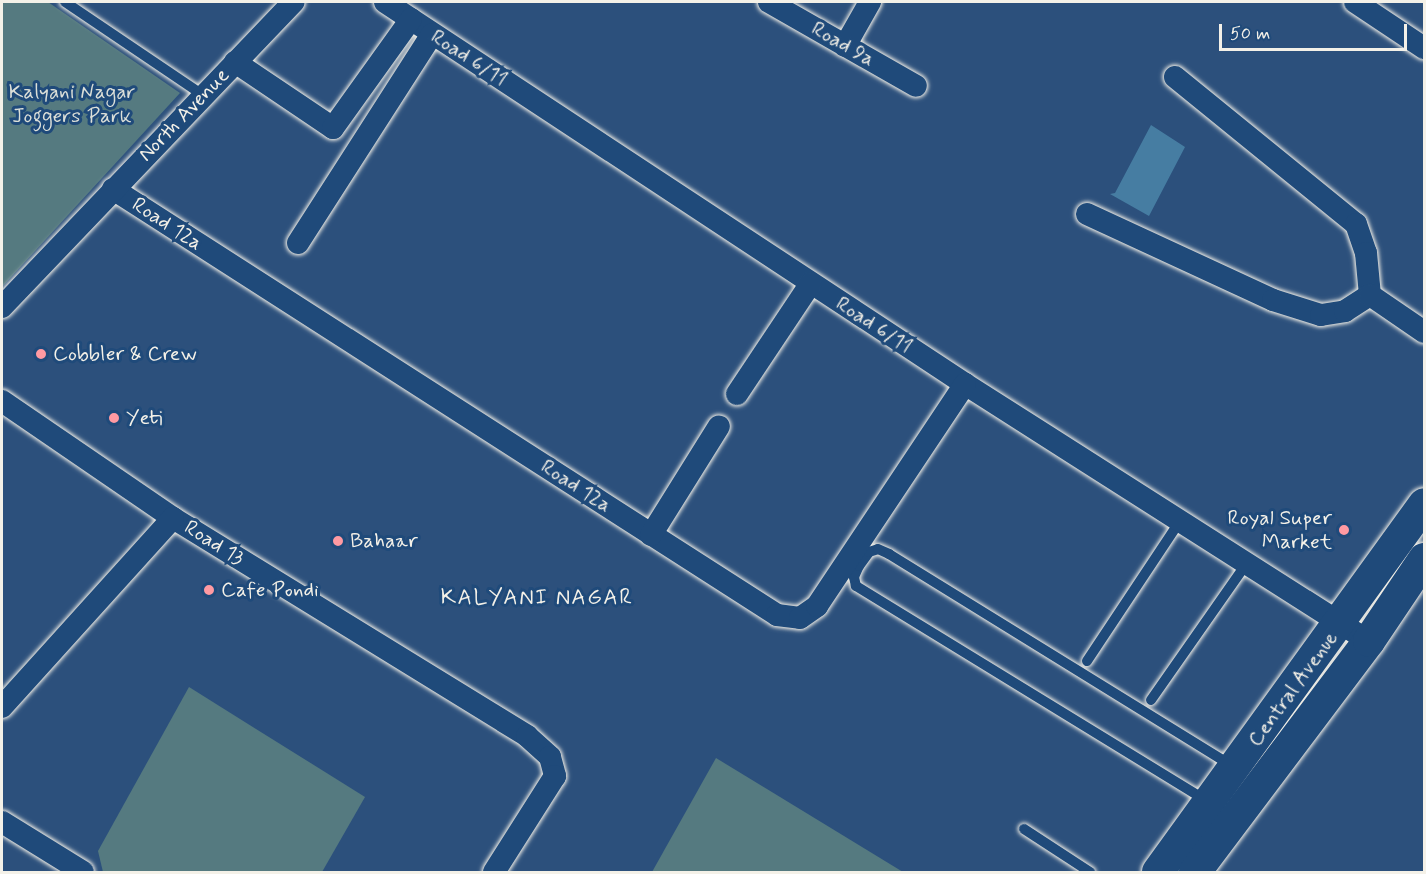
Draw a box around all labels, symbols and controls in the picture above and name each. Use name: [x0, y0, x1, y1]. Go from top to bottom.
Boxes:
scale bar: [1222, 12, 1410, 50]
street label: Road 9a: [807, 16, 879, 72]
text: 50 m: [1230, 22, 1270, 46]
street label: Road 6/11: [426, 24, 512, 92]
street label: North Avenue: [133, 63, 235, 167]
park label: Kalyani Nagar Joggers Park: [9, 79, 135, 129]
street label: Road 12a: [127, 192, 207, 256]
street label: Road 6/11: [831, 291, 917, 359]
place label: Cobbler & Crew: [53, 341, 197, 367]
marker: Cobbler & Crew: [34, 347, 48, 361]
place label: Yeti: [126, 405, 163, 431]
marker: Yeti: [107, 411, 121, 425]
street label: Road 12a: [536, 454, 616, 518]
place label: Royal Super Market: [1230, 505, 1332, 555]
street label: Road 13: [179, 515, 249, 571]
marker: Royal Super Market: [1337, 523, 1351, 537]
place label: Bahaar: [350, 528, 418, 554]
marker: Bahaar: [331, 534, 345, 548]
place label: Cafe Pondi: [221, 577, 318, 603]
marker: Cafe Pondi: [202, 583, 216, 597]
district label: KALYANI NAGAR: [444, 586, 630, 612]
street label: Central Avenue: [1241, 624, 1345, 754]

